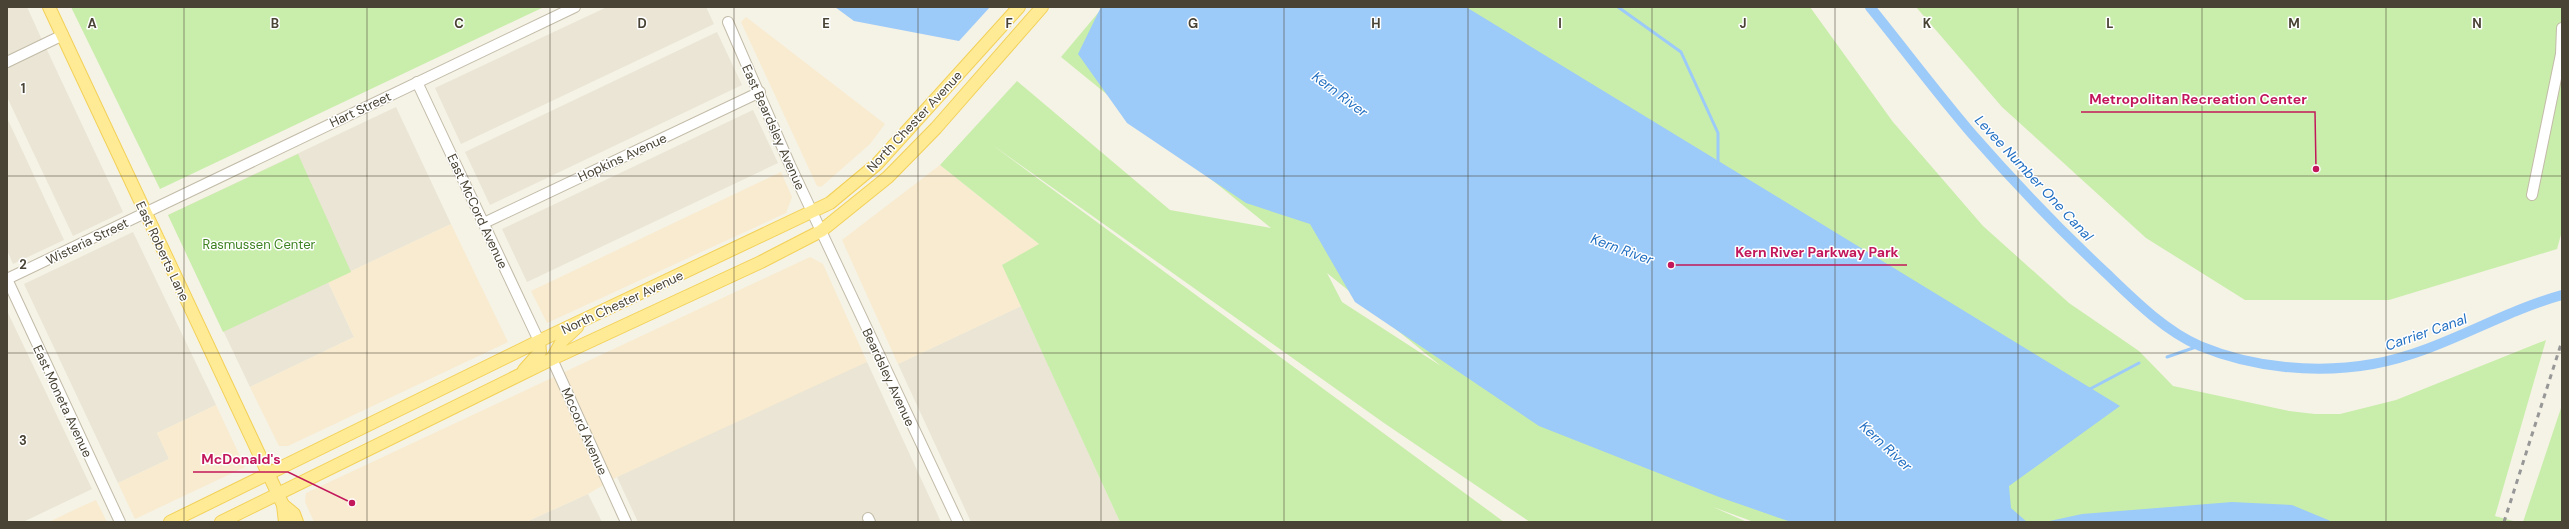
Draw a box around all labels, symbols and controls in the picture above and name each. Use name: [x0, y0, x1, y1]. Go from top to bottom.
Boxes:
text: A: [87, 15, 97, 32]
text: B: [271, 15, 279, 32]
text: C: [454, 15, 464, 32]
text: D: [637, 15, 647, 32]
text: E: [822, 15, 830, 32]
text: F: [1005, 15, 1013, 32]
text: G: [1188, 15, 1198, 32]
text: H: [1371, 15, 1381, 32]
text: I: [1558, 15, 1562, 32]
text: J: [1739, 15, 1747, 32]
text: K: [1923, 15, 1932, 32]
text: L: [2106, 15, 2114, 32]
text: M: [2288, 15, 2300, 32]
text: N: [2472, 15, 2482, 32]
street label: East Beardsley Avenue: [738, 62, 809, 193]
street label: North Chester Avenue: [863, 67, 966, 176]
water label: Kern River: [1309, 67, 1372, 121]
text: 1: [21, 80, 25, 97]
callout: Metropolitan Recreation Center: [2081, 86, 2315, 112]
street label: Hart Street: [327, 88, 394, 131]
text: Metropolitan Recreation Center: [2089, 90, 2307, 108]
water label: Levee Number One Canal: [1971, 111, 2098, 245]
street label: Hopkins Avenue: [575, 129, 669, 185]
street label: East McCord Avenue: [443, 151, 512, 271]
street label: East Roberts Lane: [132, 198, 193, 304]
street label: Wisteria Street: [43, 214, 131, 269]
water label: Kern River: [1588, 229, 1656, 269]
park label: Rasmussen Center: [203, 236, 316, 253]
callout: Kern River Parkway Park: [1727, 239, 1907, 265]
text: Kern River Parkway Park: [1735, 243, 1899, 261]
text: 2: [19, 256, 27, 273]
street label: North Chester Avenue: [558, 267, 686, 338]
water label: Carrier Canal: [2383, 309, 2470, 354]
street label: Beardsley Avenue: [858, 325, 919, 429]
street label: East Moneta Avenue: [29, 342, 96, 460]
street label: Mccord Avenue: [558, 385, 611, 478]
water label: Kern River: [1856, 417, 1916, 475]
text: 3: [19, 432, 27, 449]
callout: McDonald's: [193, 446, 288, 472]
text: McDonald's: [201, 450, 281, 468]

